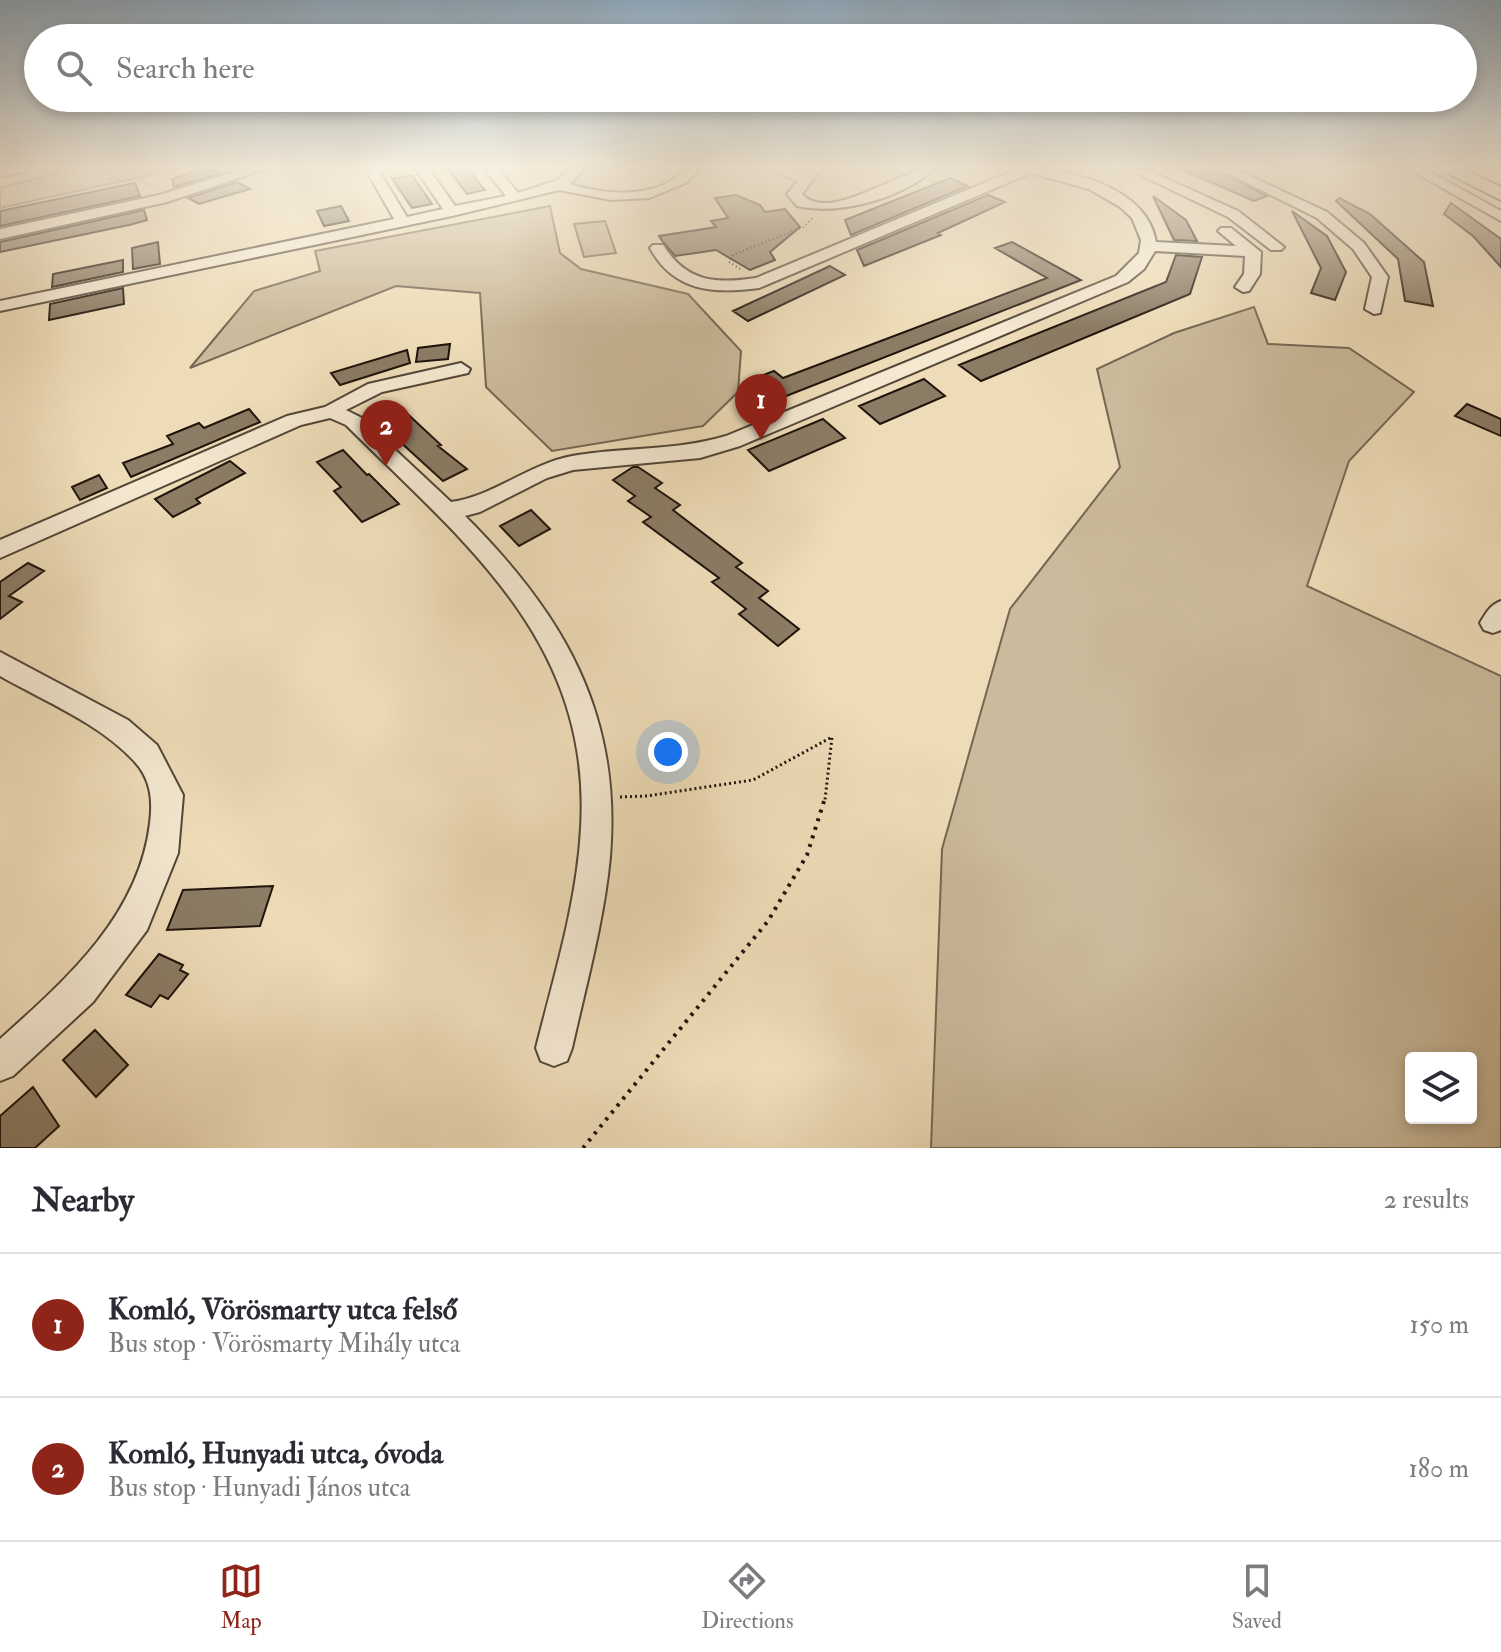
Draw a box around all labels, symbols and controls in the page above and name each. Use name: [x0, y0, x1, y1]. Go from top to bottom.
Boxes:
search box: [24, 24, 1477, 112]
icon: search: [52, 46, 96, 90]
text: Search here: [116, 50, 255, 87]
pin: 1: [735, 374, 787, 440]
pin: 2: [360, 400, 412, 466]
your location: [648, 732, 688, 772]
map controls: [1405, 1052, 1477, 1124]
button: layers: [1405, 1052, 1477, 1124]
text: Nearby: [32, 1179, 134, 1222]
text: 2 results: [1384, 1184, 1469, 1216]
text: Komló, Vörösmarty utca felső: [108, 1291, 457, 1328]
text: 1: [53, 1309, 63, 1341]
text: 150 m: [1410, 1309, 1469, 1341]
text: Bus stop · Vörösmarty Mihály utca: [108, 1328, 461, 1360]
text: Komló, Hunyadi utca, óvoda: [108, 1435, 443, 1472]
text: 2: [51, 1453, 65, 1485]
text: 180 m: [1409, 1453, 1469, 1485]
text: Bus stop · Hunyadi János utca: [108, 1472, 410, 1504]
tab: Map: [219, 1559, 263, 1635]
tab: Directions: [701, 1559, 794, 1635]
tab: Saved: [1232, 1559, 1282, 1635]

